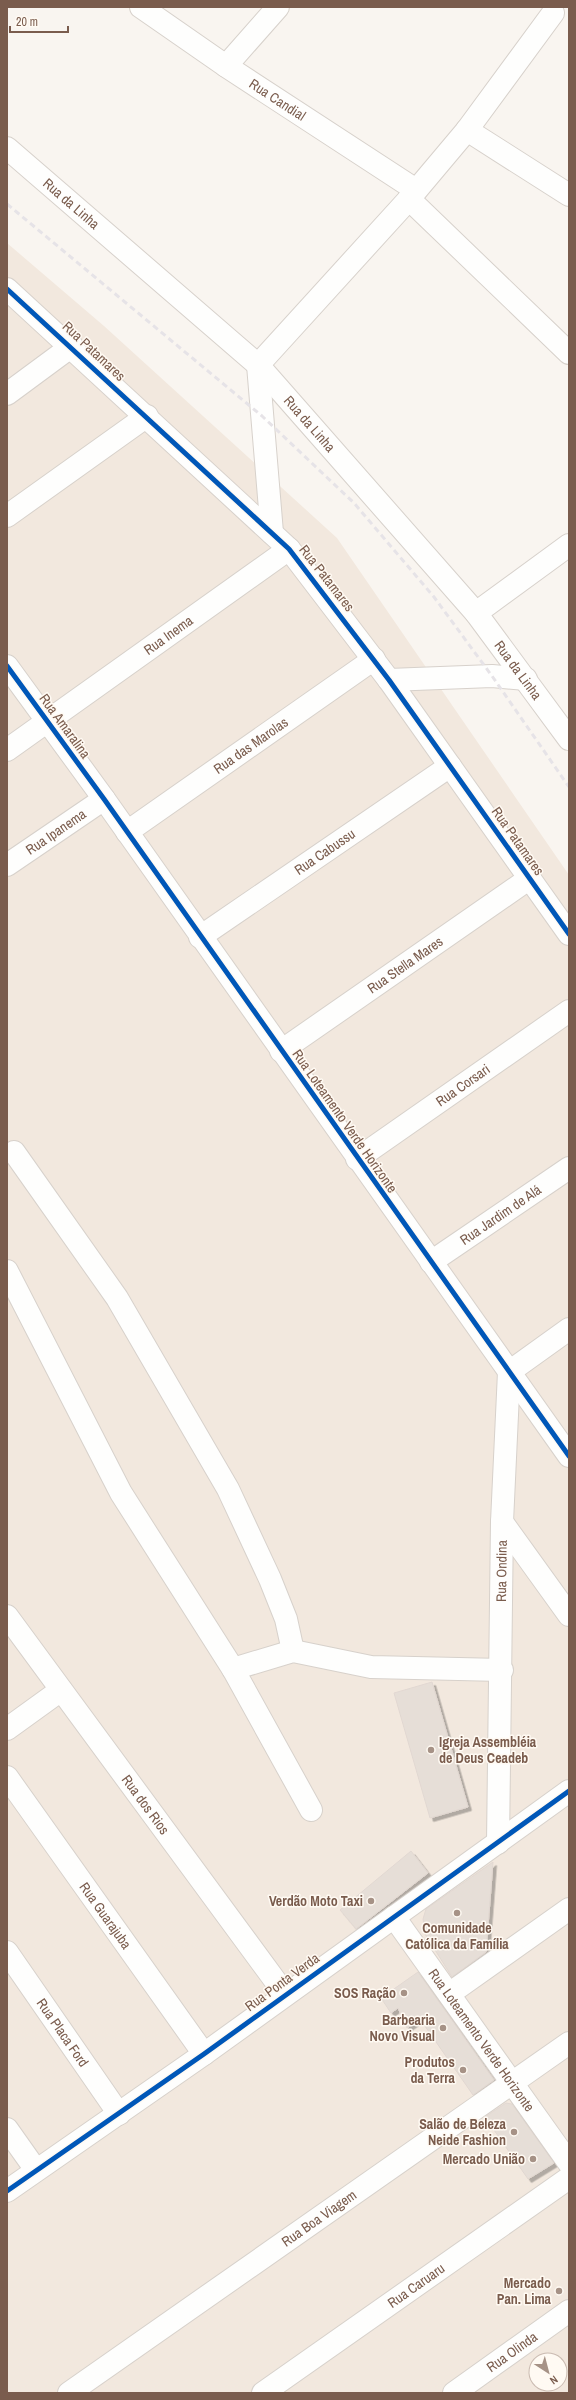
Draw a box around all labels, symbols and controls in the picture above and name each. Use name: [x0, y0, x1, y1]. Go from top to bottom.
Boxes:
scale bar: [10, 8, 68, 34]
text: 20 m: [16, 14, 38, 30]
street label: Rua Candial: [246, 75, 309, 125]
street label: Rua da Linha: [39, 174, 104, 233]
street label: Rua Patamares: [59, 317, 129, 385]
street label: Rua da Linha: [280, 392, 340, 456]
street label: Rua Patamares: [295, 541, 359, 615]
street label: Rua Inema: [140, 611, 197, 659]
street label: Rua da Linha: [490, 637, 546, 704]
street label: Rua Amaralina: [35, 690, 95, 763]
street label: Rua das Marolas: [210, 713, 292, 778]
street label: Rua Patamares: [488, 803, 548, 879]
street label: Rua Ipanema: [22, 805, 90, 859]
street label: Rua Cabussu: [291, 825, 358, 879]
street label: Rua Stella Mares: [364, 932, 447, 997]
street label: Rua Loteamento Verde Horizonte: [289, 1046, 401, 1196]
street label: Rua Corsari: [432, 1060, 493, 1110]
street label: Rua Jardim de Alá: [456, 1180, 545, 1249]
street label: Rua Ondina: [492, 1539, 511, 1602]
place label: Igreja Assembléia de Deus Ceadeb: [439, 1733, 537, 1767]
marker: Igreja Assembléia de Deus Ceadeb: [426, 1745, 436, 1755]
street label: Rua dos Rios: [118, 1771, 174, 1838]
street label: Rua Guarajuba: [76, 1879, 136, 1953]
place label: Verdão Moto Taxi: [269, 1892, 363, 1910]
marker: Verdão Moto Taxi: [366, 1896, 376, 1906]
marker: Comunidade Católica da Família: [452, 1908, 462, 1918]
place label: Comunidade Católica da Família: [405, 1919, 509, 1953]
street label: Rua Ponta Verda: [241, 1949, 323, 2015]
street label: Rua Loteamento Verde Horizonte: [425, 1965, 539, 2115]
place label: SOS Ração: [334, 1984, 396, 2002]
marker: SOS Ração: [399, 1988, 409, 1998]
street label: Rua Placa Ford: [33, 1995, 93, 2070]
place label: Barbearia Novo Visual: [369, 2011, 436, 2045]
marker: Barbearia Novo Visual: [438, 2023, 448, 2033]
place label: Produtos da Terra: [405, 2053, 456, 2087]
marker: Produtos da Terra: [458, 2065, 468, 2075]
place label: Salão de Beleza Neide Fashion: [419, 2115, 507, 2149]
marker: Salão de Beleza Neide Fashion: [509, 2127, 519, 2137]
place label: Mercado União: [443, 2150, 525, 2168]
marker: Mercado União: [528, 2154, 538, 2164]
street label: Rua Boa Viagem: [278, 2186, 360, 2251]
street label: Rua Caruaru: [384, 2259, 448, 2312]
place label: Mercado Pan. Lima: [497, 2274, 552, 2308]
marker: Mercado Pan. Lima: [554, 2286, 564, 2296]
street label: Rua Olinda: [483, 2327, 541, 2376]
north arrow: [528, 2352, 568, 2392]
text: N: [547, 2373, 561, 2388]

